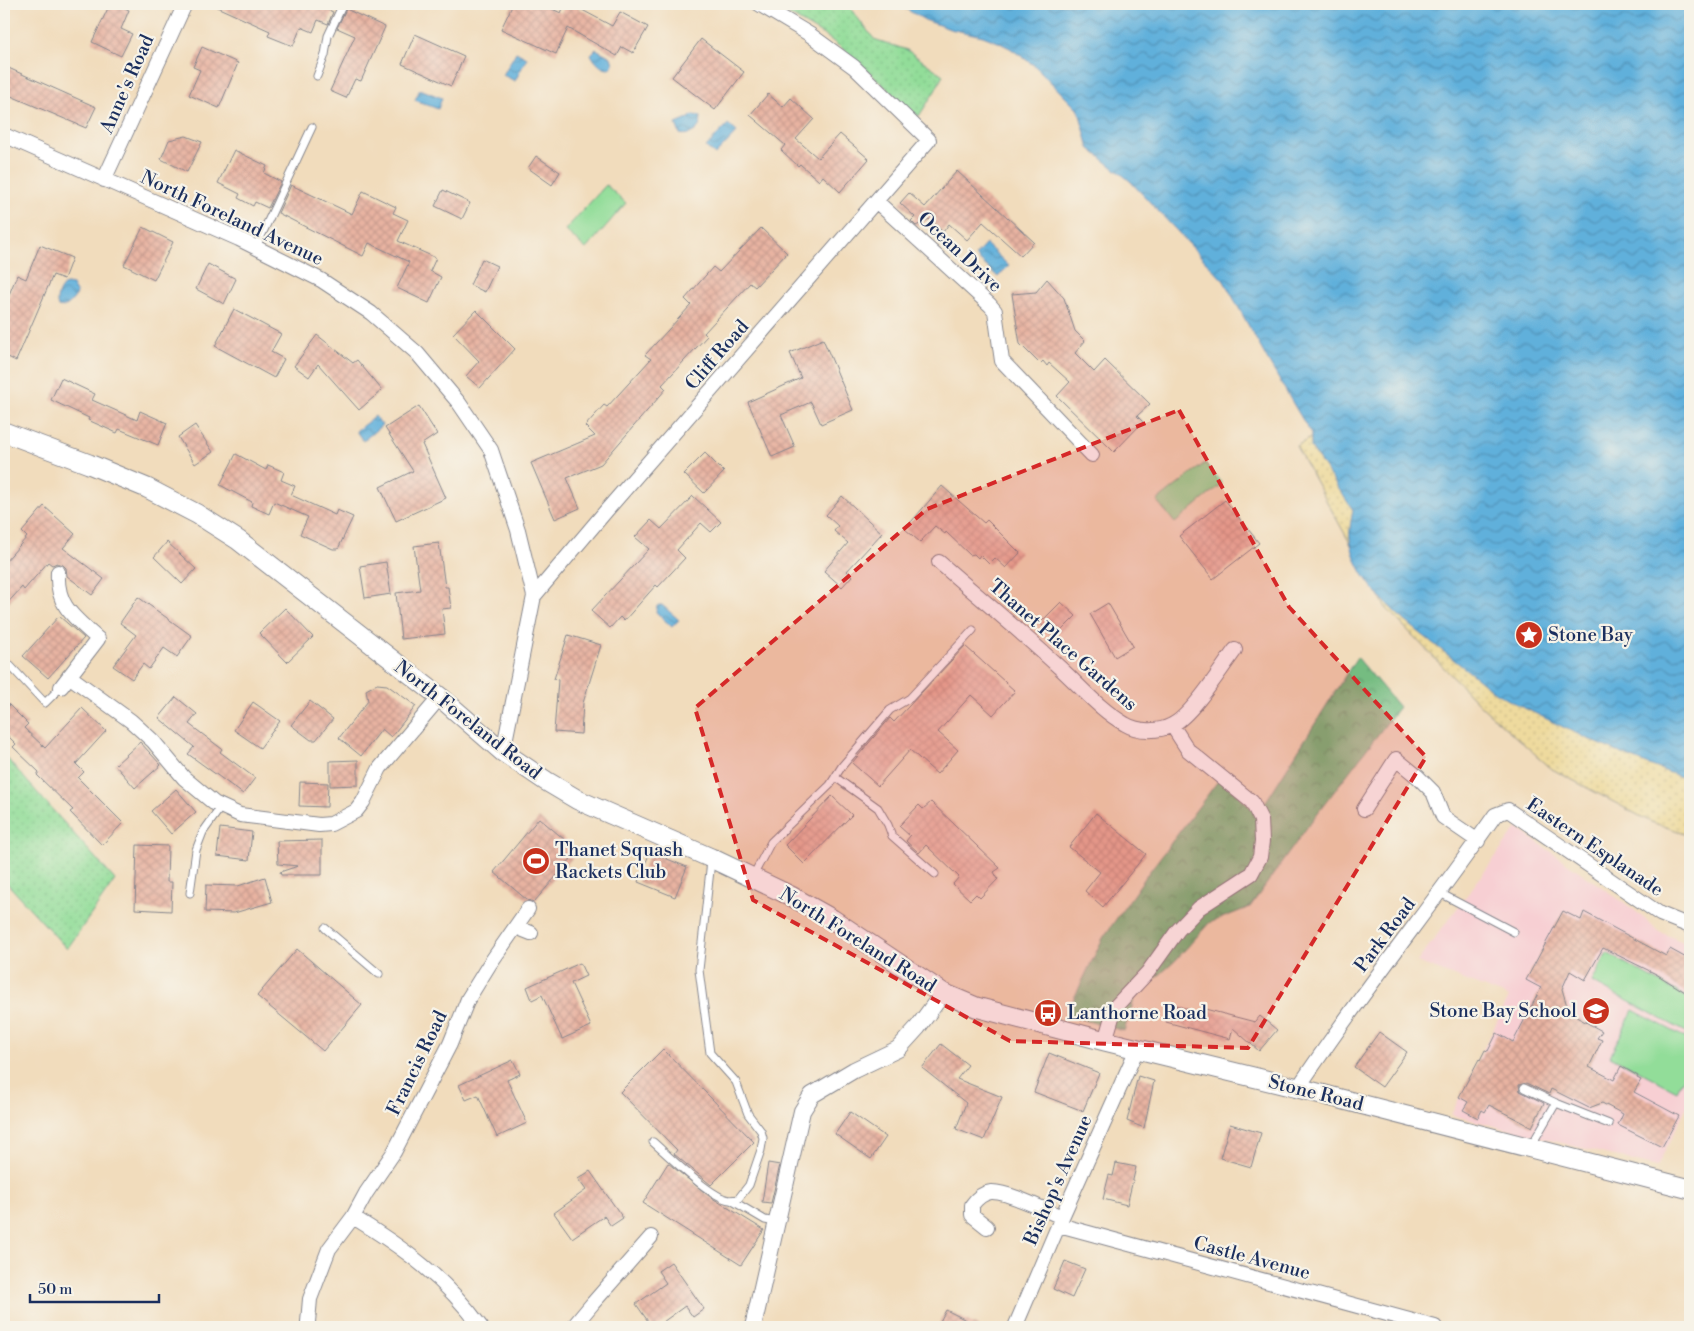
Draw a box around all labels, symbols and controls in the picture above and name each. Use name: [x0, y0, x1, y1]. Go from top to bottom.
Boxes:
street label: Anne's Road: [94, 31, 160, 138]
street label: North Foreland Avenue: [137, 165, 327, 271]
street label: Ocean Drive: [913, 207, 1007, 297]
street label: Cliff Road: [680, 315, 754, 395]
street label: Thanet Place Gardens: [984, 574, 1142, 716]
place icon: Stone Bay: [1514, 620, 1544, 650]
place label: Stone Bay: [1548, 623, 1634, 647]
street label: North Foreland Road: [390, 655, 547, 785]
street label: Eastern Esplanade: [1522, 792, 1668, 902]
place label: Thanet Squash Rackets Club: [555, 838, 683, 884]
sports icon: Thanet Squash Rackets Club: [521, 846, 551, 876]
street label: North Foreland Road: [775, 882, 941, 998]
street label: Park Road: [1349, 893, 1421, 977]
school or university icon: Stone Bay School: [1581, 996, 1611, 1026]
bus stop icon: Lanthorne Road: [1033, 998, 1063, 1028]
place label: Stone Bay School: [1429, 999, 1577, 1023]
place label: Lanthorne Road: [1067, 1001, 1207, 1025]
street label: Francis Road: [381, 1007, 453, 1119]
street label: Stone Road: [1266, 1070, 1366, 1116]
street label: Bishop's Avenue: [1018, 1111, 1097, 1250]
street label: Castle Avenue: [1191, 1231, 1313, 1285]
scale bar: [30, 1271, 159, 1303]
text: 50 m: [38, 1280, 72, 1299]

